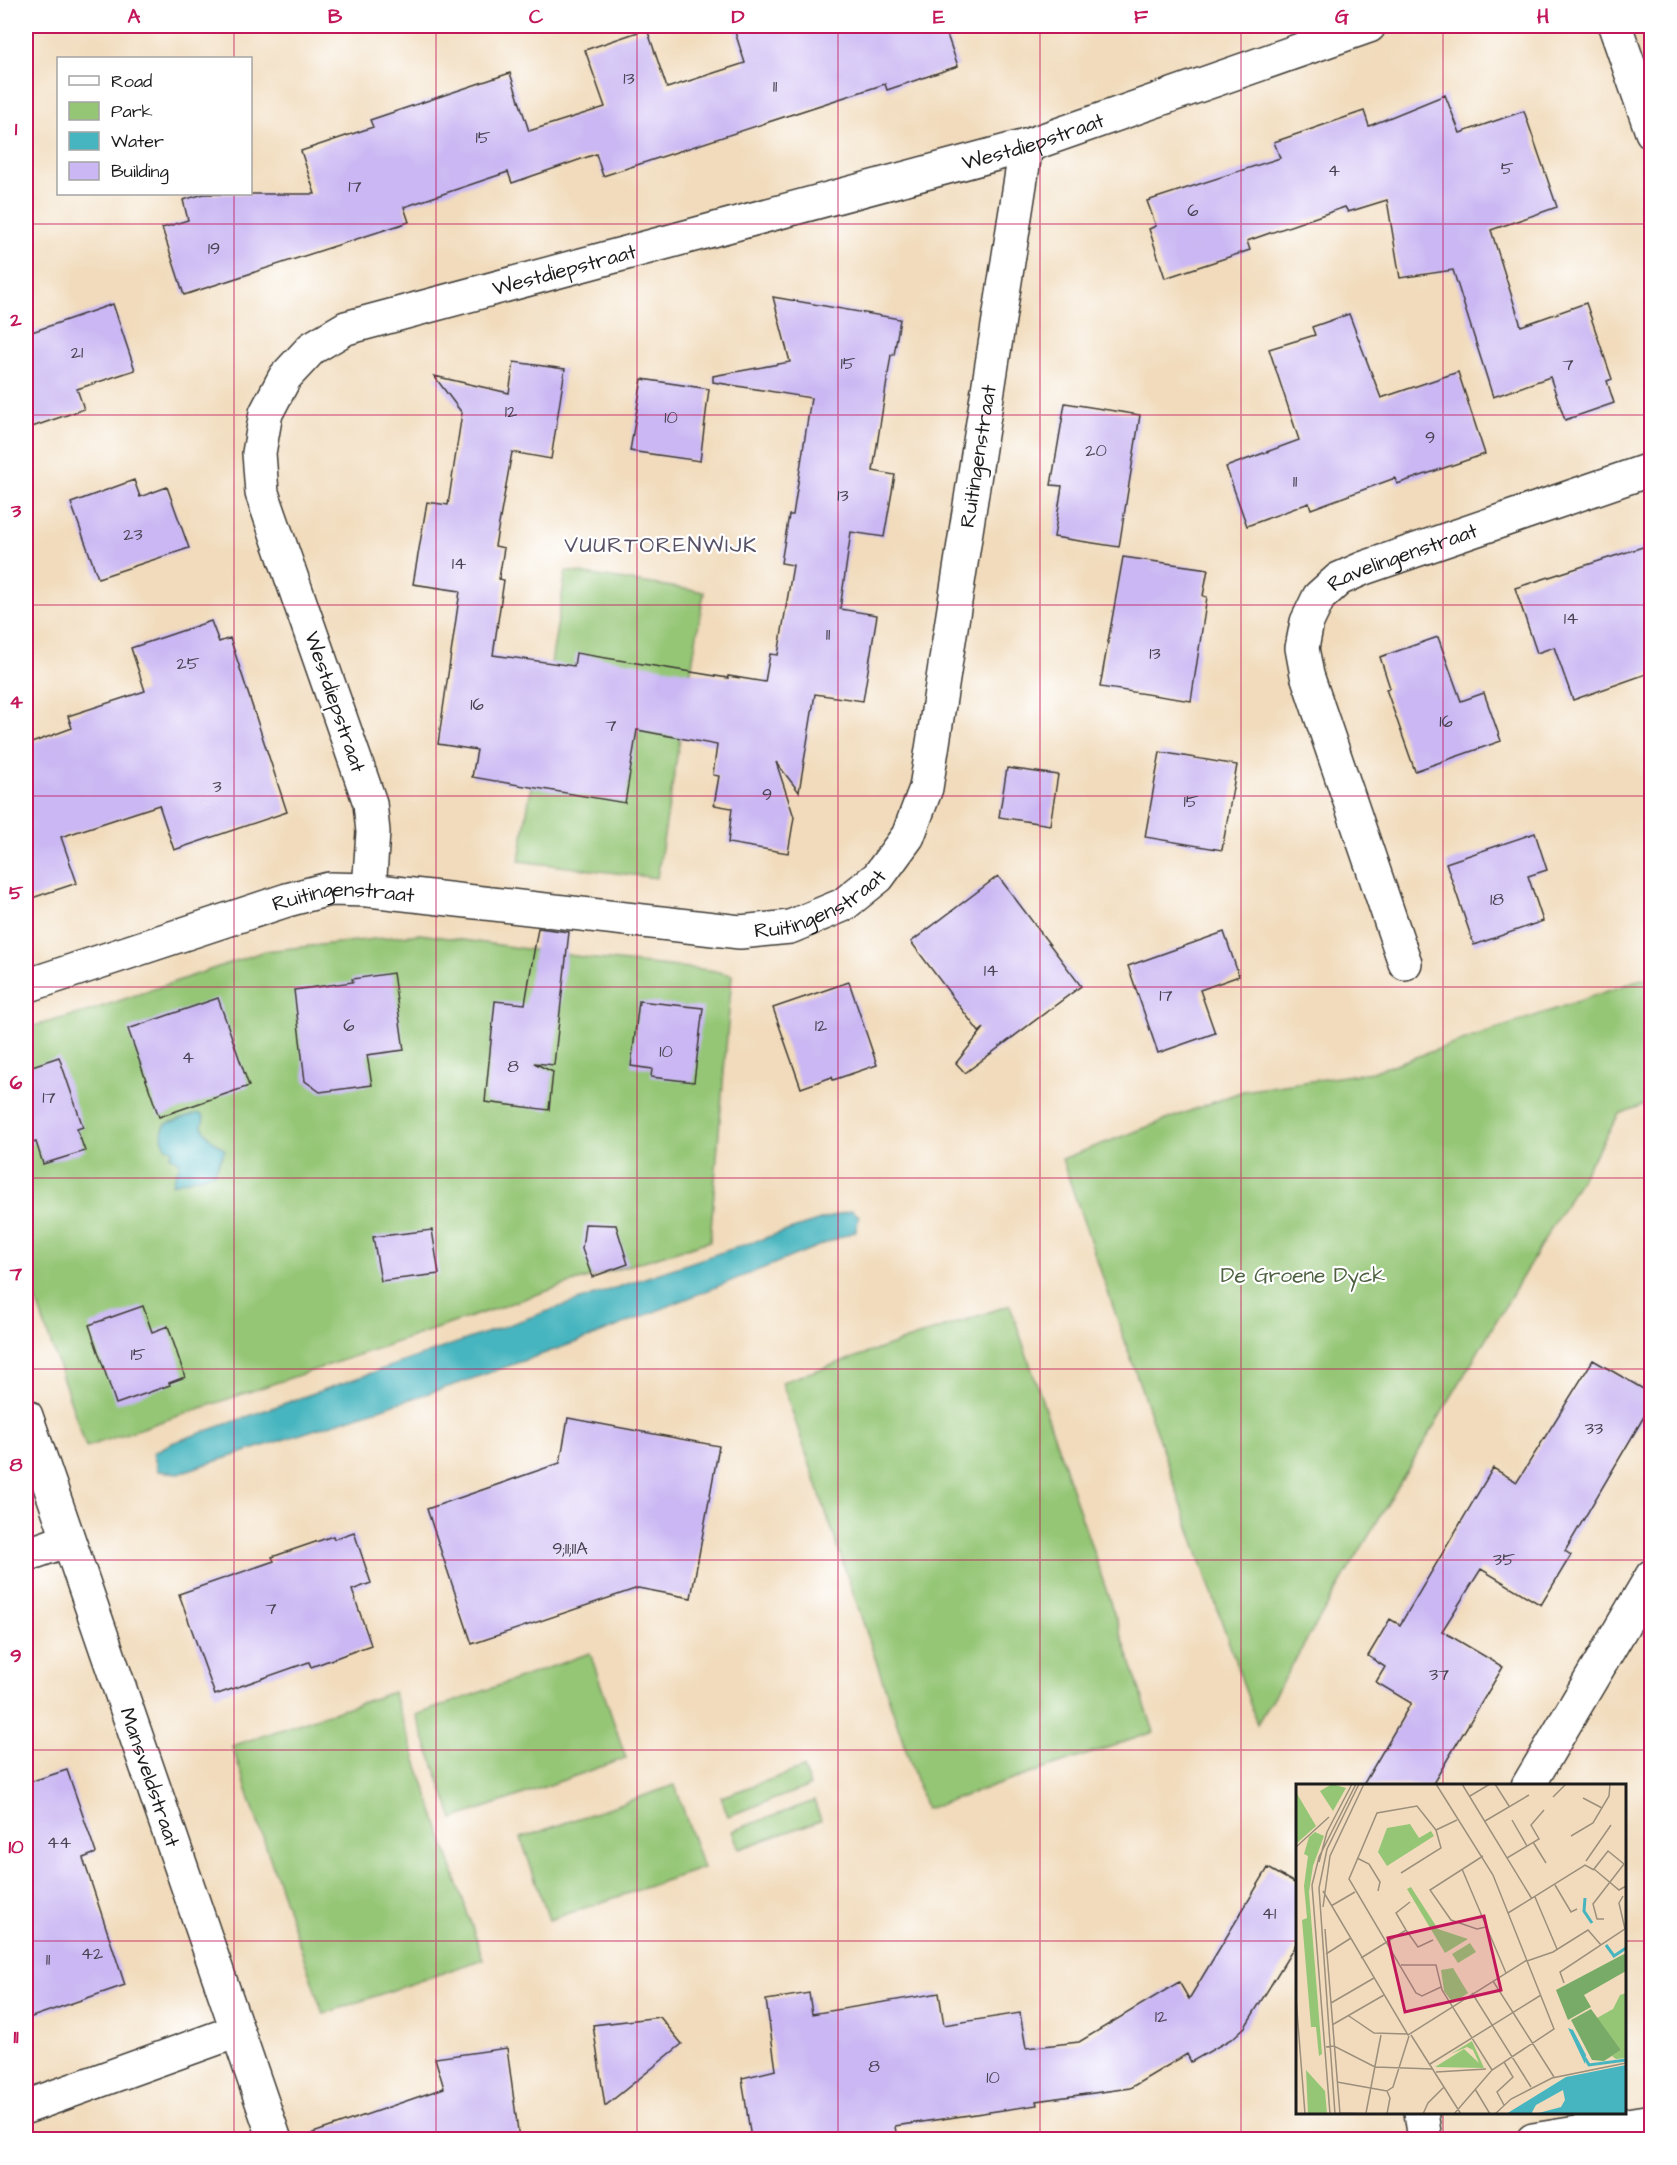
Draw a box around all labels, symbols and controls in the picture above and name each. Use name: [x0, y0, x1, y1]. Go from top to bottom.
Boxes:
text: A: [128, 3, 141, 31]
text: B: [328, 3, 343, 31]
text: C: [529, 3, 544, 31]
text: D: [732, 3, 745, 31]
text: E: [933, 3, 945, 31]
text: F: [1134, 3, 1149, 31]
text: G: [1335, 3, 1349, 31]
text: H: [1537, 3, 1549, 31]
legend: [57, 57, 252, 195]
house number: 13: [623, 66, 635, 91]
text: Road: [111, 69, 152, 94]
house number: 11: [773, 74, 777, 99]
text: Park: [111, 99, 153, 124]
street label: Westdiepstraat: [959, 105, 1109, 177]
text: 1: [15, 115, 18, 143]
house number: 15: [475, 125, 491, 150]
text: Water: [111, 129, 164, 154]
house number: 5: [1501, 156, 1514, 181]
house number: 4: [1328, 158, 1340, 183]
text: Building: [111, 159, 169, 185]
house number: 17: [348, 174, 362, 199]
house number: 6: [1187, 198, 1199, 223]
house number: 19: [208, 236, 220, 261]
street label: Westdiepstraat: [489, 236, 640, 303]
text: 2: [9, 306, 22, 334]
house number: 21: [71, 340, 83, 365]
house number: 15: [840, 351, 856, 376]
house number: 7: [1562, 352, 1574, 377]
street label: Ruitingenstraat: [952, 382, 1003, 530]
house number: 12: [505, 399, 518, 424]
house number: 10: [664, 405, 678, 430]
house number: 9: [1425, 425, 1435, 450]
house number: 20: [1085, 438, 1107, 463]
house number: 11: [1293, 469, 1297, 494]
house number: 13: [837, 483, 849, 508]
text: 3: [10, 497, 22, 525]
street label: Ravelingenstraat: [1320, 515, 1482, 598]
house number: 23: [123, 522, 143, 547]
district label: VUURTORENWIJK: [564, 530, 758, 561]
house number: 14: [452, 551, 466, 576]
house number: 14: [1564, 606, 1578, 631]
house number: 11: [826, 622, 830, 647]
street label: Westdiepstraat: [296, 627, 373, 777]
house number: 13: [1149, 641, 1161, 666]
house number: 25: [176, 651, 200, 676]
text: 4: [9, 688, 23, 716]
house number: 16: [470, 692, 484, 717]
house number: 16: [1439, 709, 1453, 734]
house number: 7: [605, 713, 617, 738]
house number: 3: [212, 774, 222, 799]
house number: 9: [762, 782, 772, 807]
house number: 15: [1183, 789, 1199, 814]
street label: Ruitingenstraat: [753, 863, 894, 945]
street label: Ruitingenstraat: [268, 874, 417, 918]
text: 5: [9, 879, 24, 907]
house number: 18: [1490, 887, 1504, 912]
house number: 14: [984, 958, 998, 983]
house number: 17: [1159, 983, 1173, 1008]
house number: 6: [343, 1013, 355, 1038]
house number: 12: [815, 1013, 828, 1038]
house number: 10: [659, 1039, 673, 1064]
house number: 4: [182, 1045, 194, 1070]
house number: 8: [507, 1054, 519, 1079]
text: 6: [10, 1069, 23, 1097]
house number: 17: [42, 1085, 56, 1110]
text: 7: [9, 1260, 23, 1288]
park label: De Groene Dyck: [1221, 1261, 1385, 1292]
house number: 15: [130, 1342, 146, 1367]
house number: 33: [1585, 1416, 1603, 1441]
text: 8: [10, 1451, 23, 1479]
house number: 9;11;11A: [552, 1536, 588, 1561]
house number: 35: [1493, 1547, 1515, 1572]
house number: 7: [265, 1596, 277, 1621]
text: 9: [10, 1642, 22, 1670]
house number: 37: [1429, 1662, 1449, 1687]
street label: Mansveldstraat: [113, 1703, 188, 1851]
inset map: [1296, 1784, 1626, 2114]
house number: 44: [47, 1830, 71, 1855]
text: 10: [8, 1833, 24, 1861]
house number: 41: [1262, 1901, 1276, 1926]
house number: 42: [81, 1941, 104, 1966]
house number: 11: [46, 1947, 50, 1972]
house number: 12: [1155, 2004, 1168, 2029]
text: 11: [13, 2023, 19, 2051]
house number: 8: [868, 2054, 880, 2079]
house number: 10: [986, 2065, 1000, 2090]

